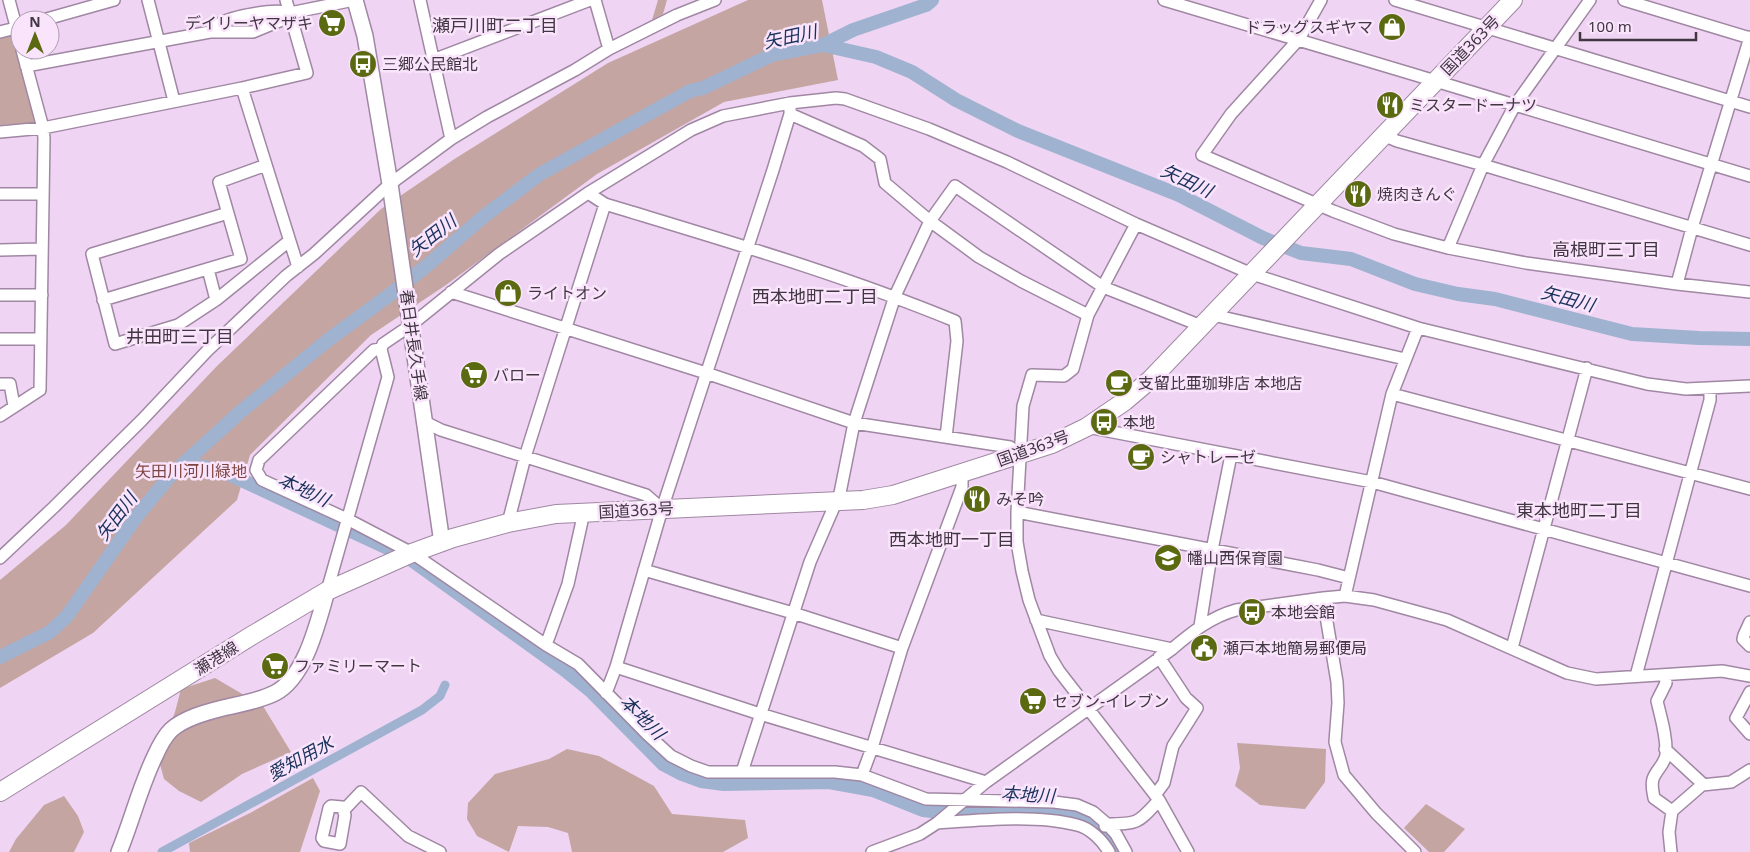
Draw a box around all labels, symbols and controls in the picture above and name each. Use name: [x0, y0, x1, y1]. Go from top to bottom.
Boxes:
supermarket icon: デイリーヤマザキ: [317, 8, 347, 38]
north arrow: [10, 10, 60, 60]
street label: 国道363号: [1436, 10, 1504, 80]
scale bar: [1580, 10, 1696, 42]
text: N: [29, 12, 41, 31]
place label: デイリーヤマザキ: [185, 12, 313, 34]
shop icon: ドラッグスギヤマ: [1377, 12, 1407, 42]
district label: 瀬戸川町二丁目: [432, 13, 558, 37]
place label: ドラッグスギヤマ: [1245, 16, 1373, 38]
text: 100 m: [1588, 16, 1632, 36]
water label: 矢田川: [761, 18, 821, 53]
bus stop icon: 三郷公民館北: [348, 49, 378, 79]
place label: 三郷公民館北: [382, 53, 478, 75]
restaurant icon: ミスタードーナツ: [1375, 90, 1405, 120]
place label: ミスタードーナツ: [1409, 94, 1537, 116]
water label: 矢田川: [1157, 158, 1218, 203]
restaurant icon: 焼肉きんぐ: [1343, 179, 1373, 209]
place label: 焼肉きんぐ: [1377, 183, 1457, 205]
water label: 矢田川: [403, 208, 462, 261]
district label: 高根町三丁目: [1552, 237, 1660, 261]
shop icon: ライトオン: [493, 278, 523, 308]
water label: 矢田川: [1539, 279, 1599, 317]
place label: ライトオン: [527, 282, 607, 304]
district label: 西本地町二丁目: [752, 284, 878, 308]
street label: 春日井長久手線: [395, 288, 433, 402]
district label: 井田町三丁目: [126, 324, 234, 348]
supermarket icon: バロー: [459, 360, 489, 390]
place label: バロー: [493, 364, 541, 386]
cafe icon: 支留比亜珈琲店 本地店: [1104, 368, 1134, 398]
place label: 支留比亜珈琲店 本地店: [1138, 372, 1302, 394]
bus stop icon: 本地: [1089, 407, 1119, 437]
place label: 本地: [1123, 411, 1155, 433]
street label: 国道363号: [994, 425, 1072, 471]
cafe icon: シャトレーゼ: [1126, 442, 1156, 472]
place label: シャトレーゼ: [1160, 446, 1256, 468]
park label: 矢田川河川緑地: [135, 460, 247, 482]
water label: 本地川: [274, 467, 335, 512]
restaurant icon: みそ吟: [962, 484, 992, 514]
water label: 矢田川: [90, 486, 143, 545]
place label: みそ吟: [996, 488, 1044, 510]
street label: 国道363号: [598, 497, 674, 523]
district label: 東本地町二丁目: [1516, 498, 1642, 522]
district label: 西本地町一丁目: [889, 527, 1015, 551]
school or university icon: 幡山西保育園: [1153, 543, 1183, 573]
place label: 幡山西保育園: [1187, 547, 1283, 569]
bus stop icon: 本地会館: [1237, 597, 1267, 627]
place label: 本地会館: [1271, 601, 1335, 623]
public building icon: 瀬戸本地簡易郵便局: [1189, 633, 1219, 663]
street label: 瀬港線: [190, 636, 242, 680]
place label: 瀬戸本地簡易郵便局: [1223, 637, 1367, 659]
supermarket icon: ファミリーマート: [260, 651, 290, 681]
place label: ファミリーマート: [294, 655, 422, 677]
supermarket icon: セブン-イレブン: [1018, 686, 1048, 716]
water label: 本地川: [615, 689, 672, 746]
place label: セブン-イレブン: [1052, 690, 1169, 712]
water label: 愛知用水: [263, 729, 339, 786]
water label: 本地川: [1000, 781, 1058, 808]

